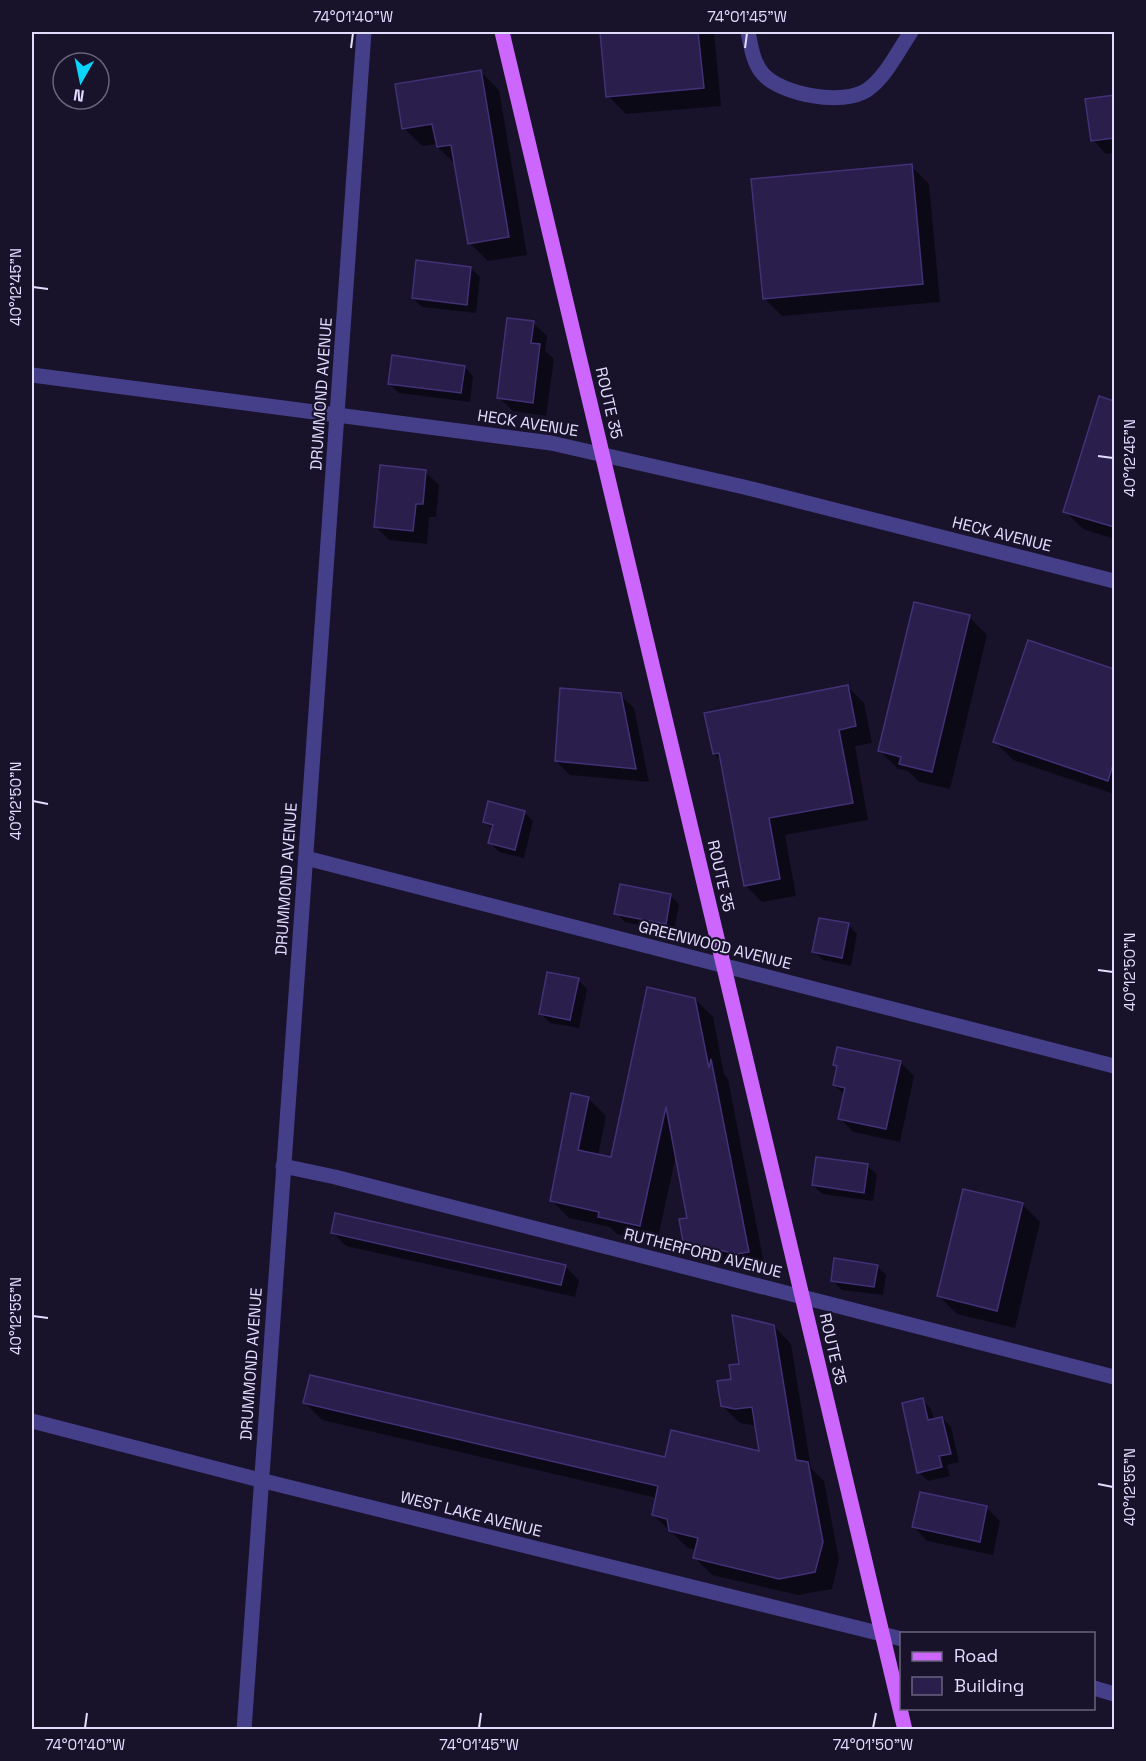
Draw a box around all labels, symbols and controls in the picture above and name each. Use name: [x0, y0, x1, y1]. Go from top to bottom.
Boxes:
text: 74°01'40"W: [313, 7, 393, 26]
text: 74°01'45"W: [707, 7, 787, 26]
north arrow: [51, 51, 111, 111]
text: N: [72, 84, 86, 107]
text: 40°12'45"N: [6, 248, 25, 326]
street label: DRUMMOND AVENUE: [305, 317, 337, 471]
street label: ROUTE 35: [591, 365, 627, 441]
street label: HECK AVENUE: [476, 405, 580, 441]
text: 40°12'45"N: [1120, 419, 1139, 497]
street label: HECK AVENUE: [950, 511, 1054, 557]
text: 40°12'50"N: [6, 762, 25, 840]
street label: DRUMMOND AVENUE: [270, 802, 302, 956]
street label: ROUTE 35: [703, 838, 739, 914]
street label: GREENWOOD AVENUE: [636, 916, 794, 974]
text: 40°12'50"N: [1120, 933, 1139, 1011]
street label: RUTHERFORD AVENUE: [622, 1223, 784, 1283]
text: 40°12'55"N: [6, 1277, 25, 1355]
street label: DRUMMOND AVENUE: [235, 1287, 267, 1441]
street label: ROUTE 35: [815, 1311, 851, 1387]
text: 40°12'55"N: [1120, 1448, 1139, 1526]
street label: WEST LAKE AVENUE: [398, 1486, 544, 1542]
legend: [900, 1632, 1095, 1710]
text: Road: [954, 1644, 998, 1667]
text: Building: [954, 1674, 1024, 1697]
text: 74°01'40"W: [45, 1735, 125, 1754]
text: 74°01'45"W: [439, 1735, 519, 1754]
text: 74°01'50"W: [833, 1735, 913, 1754]

